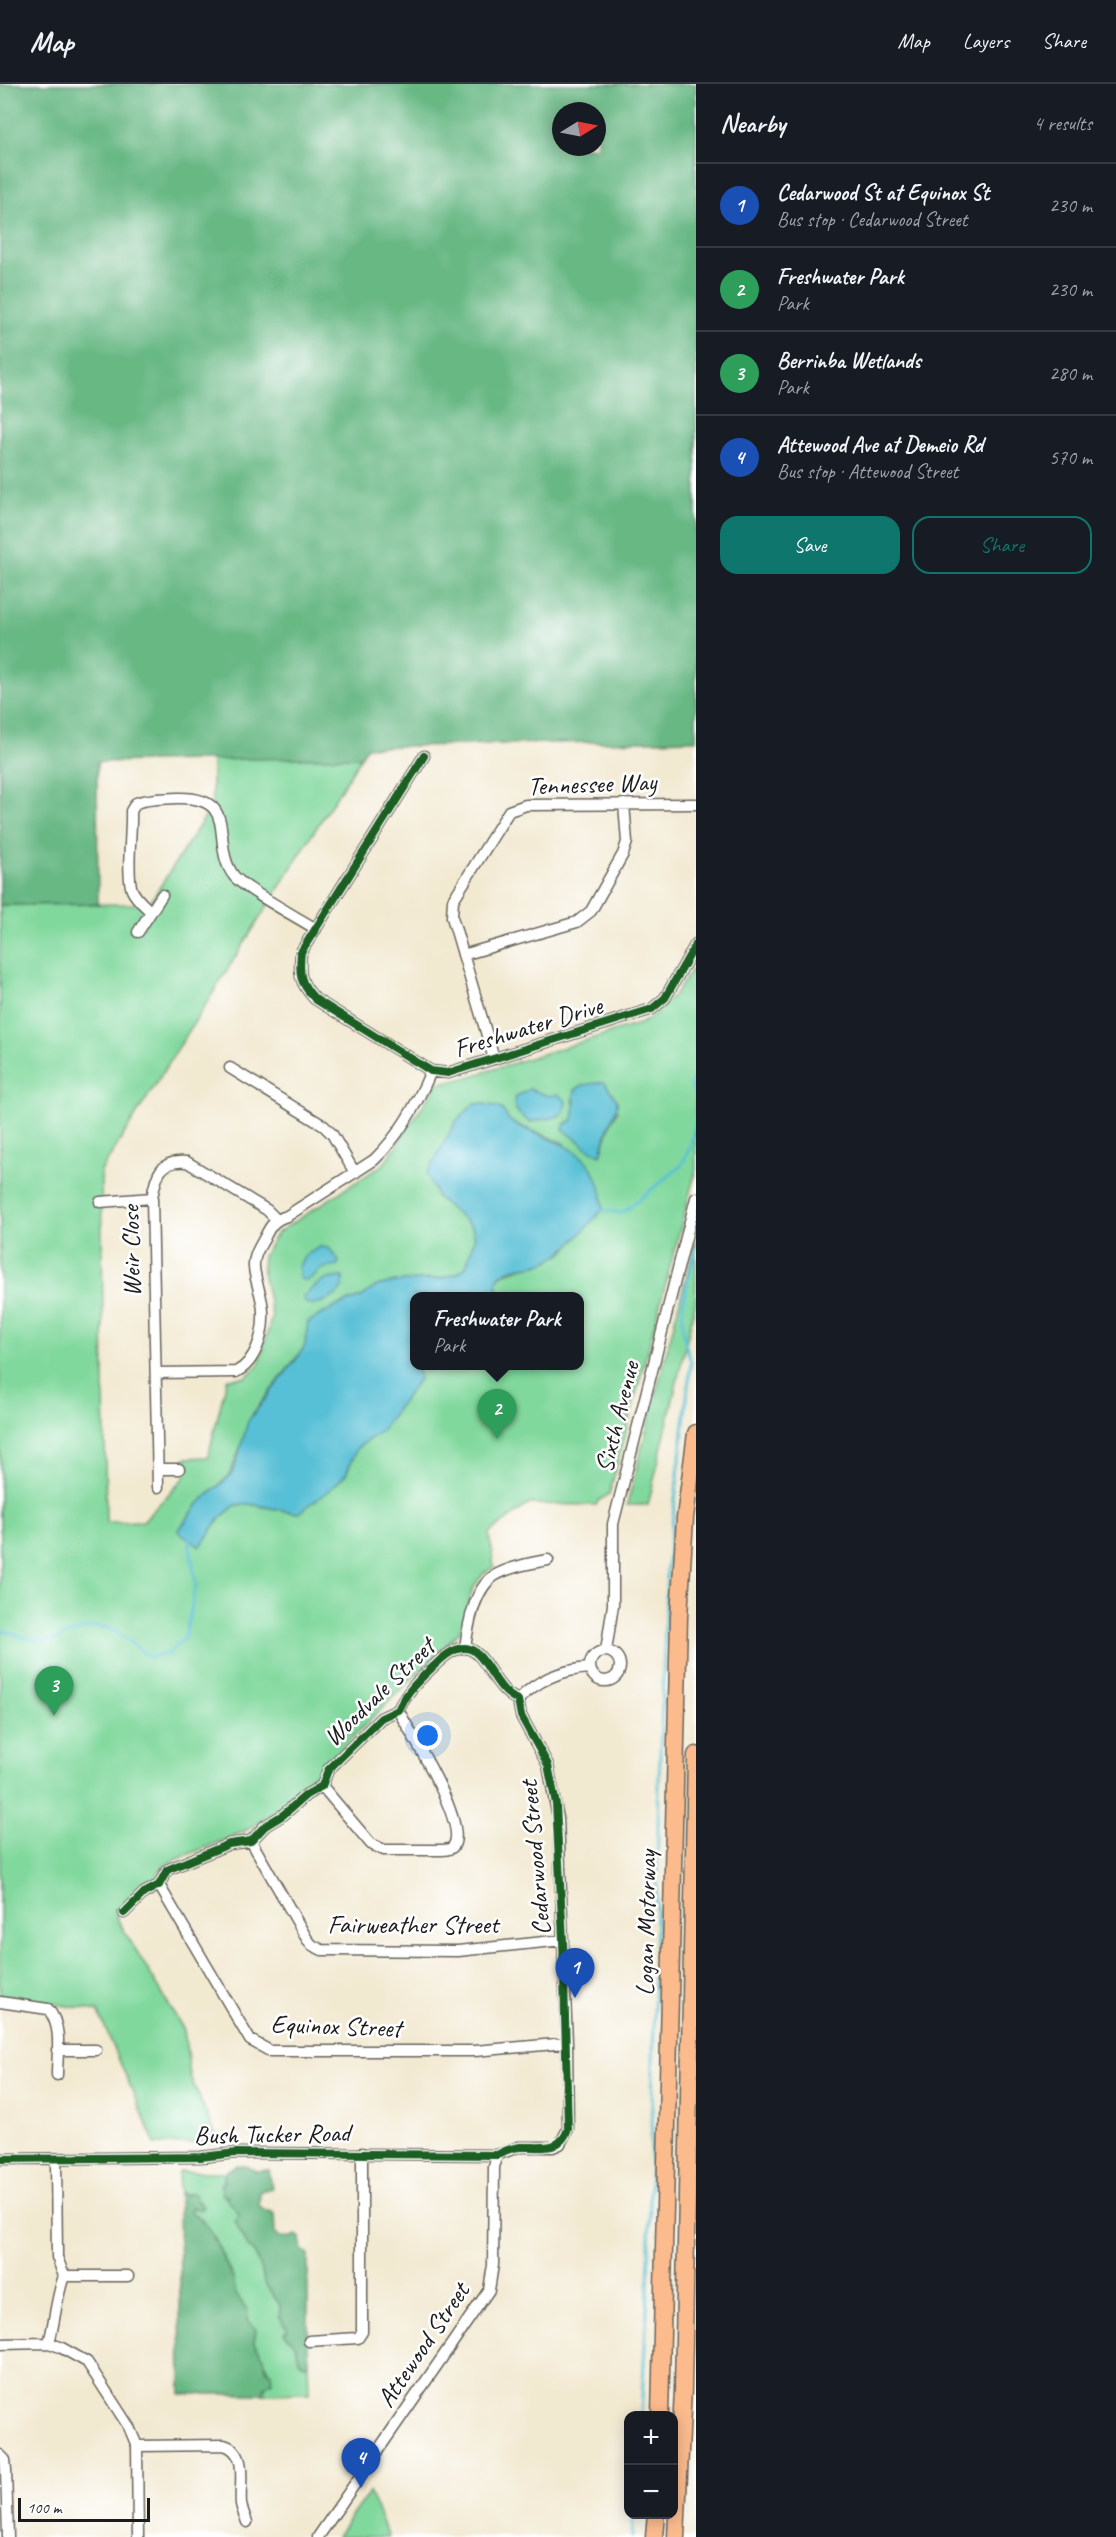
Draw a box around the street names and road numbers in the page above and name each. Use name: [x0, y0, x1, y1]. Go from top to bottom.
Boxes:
street label: Tennessee Way: [527, 765, 659, 803]
street label: Freshwater Drive: [450, 988, 608, 1065]
street label: Weir Close: [114, 1202, 148, 1297]
street label: Sixth Avenue: [587, 1356, 647, 1476]
street label: Woodvale Street: [316, 1628, 444, 1753]
street label: Cedarwood Street: [512, 1777, 558, 1937]
street label: Logan Motorway: [628, 1848, 664, 1996]
street label: Fairweather Street: [328, 1908, 501, 1941]
street label: Equinox Street: [270, 2007, 405, 2045]
street label: Bush Tucker Road: [194, 2116, 354, 2152]
street label: Attewood Street: [369, 2274, 478, 2414]

